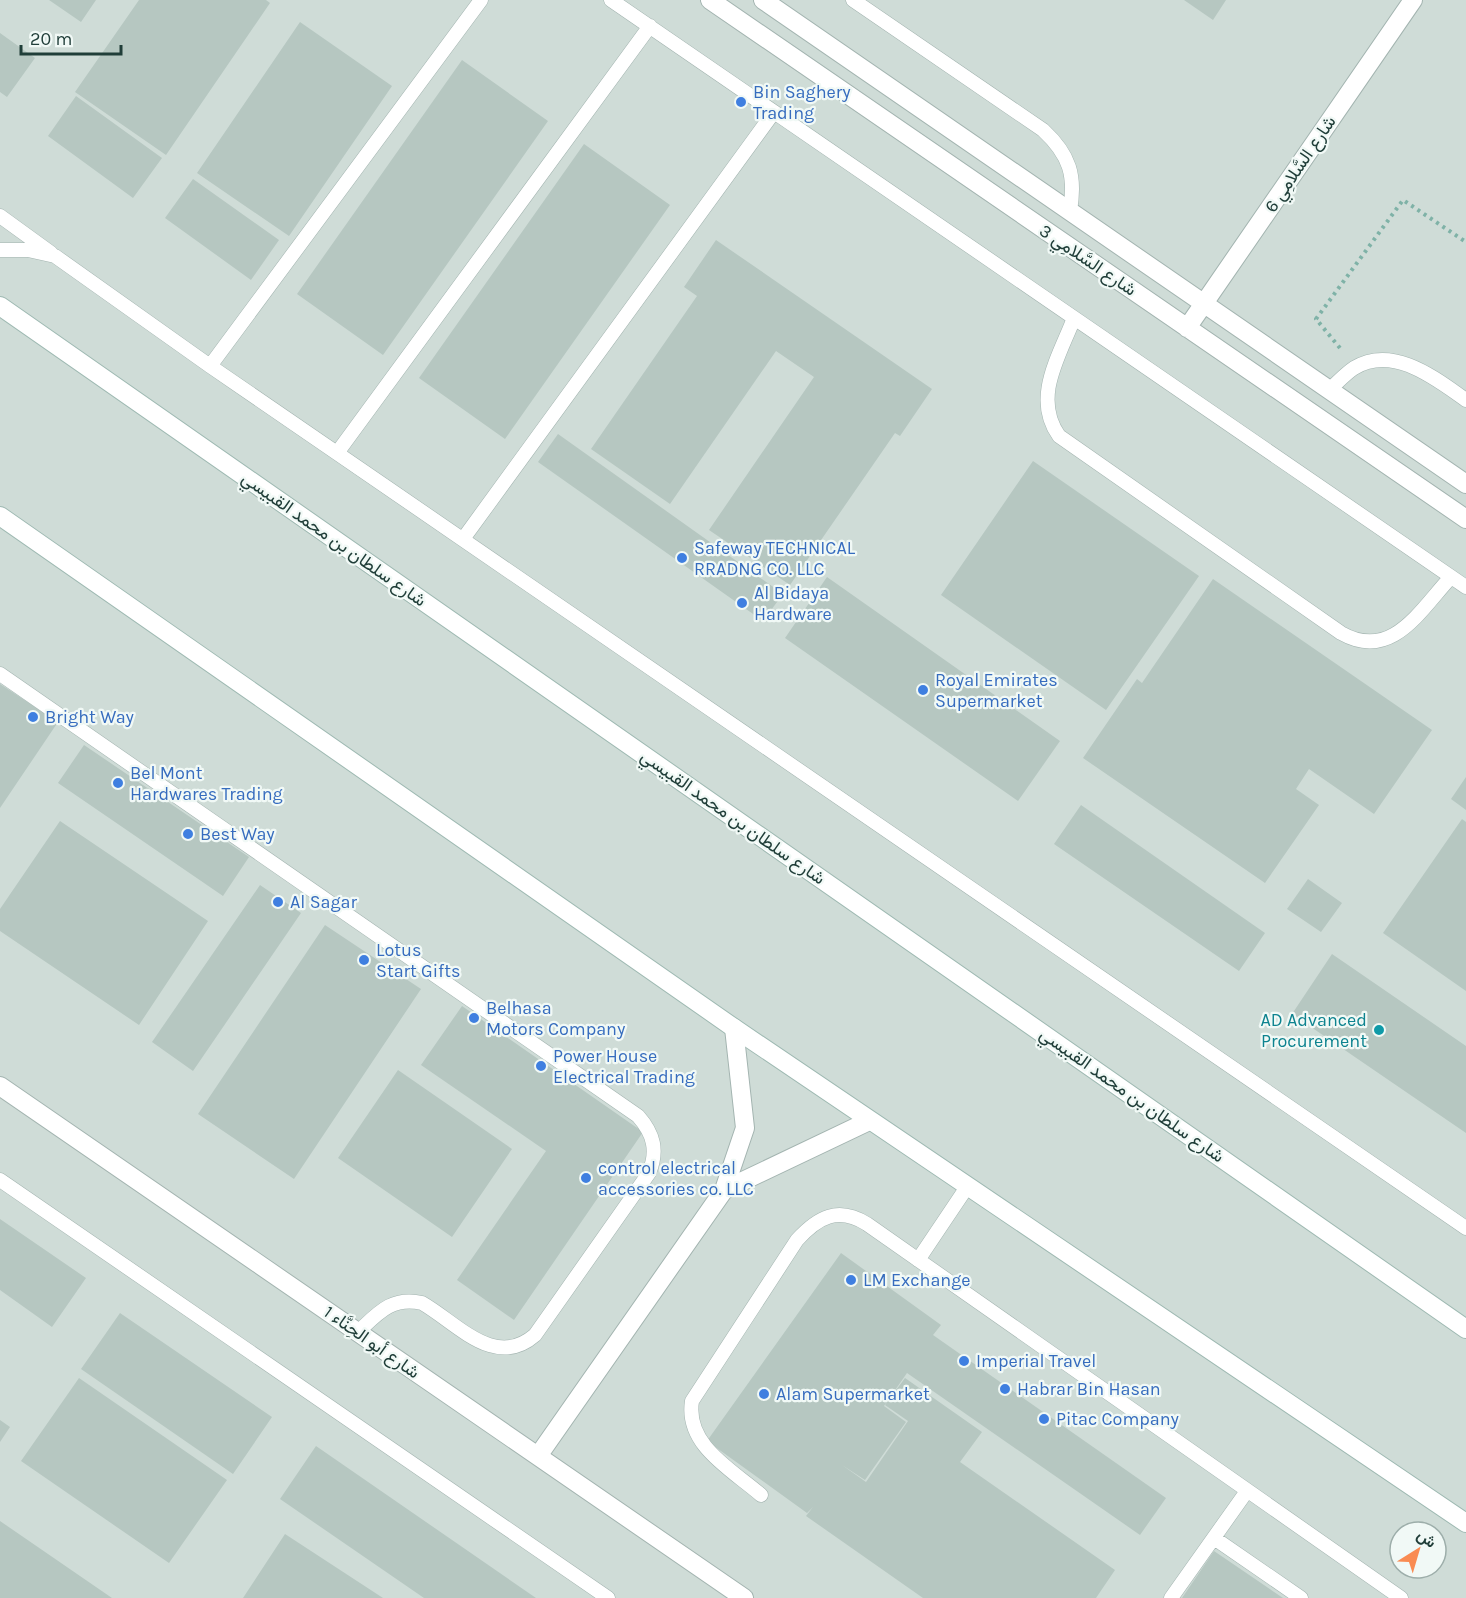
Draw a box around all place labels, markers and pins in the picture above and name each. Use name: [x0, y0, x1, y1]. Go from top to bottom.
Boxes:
place label: Bin Saghery Trading: [753, 81, 851, 124]
marker: Bin Saghery Trading: [734, 95, 748, 109]
place label: Safeway TECHNICAL RRADNG CO. LLC: [694, 537, 856, 580]
marker: Safeway TECHNICAL RRADNG CO. LLC: [675, 551, 689, 565]
place label: Al Bidaya Hardware: [754, 582, 832, 625]
marker: Al Bidaya Hardware: [735, 596, 749, 610]
place label: Royal Emirates Supermarket: [935, 669, 1058, 712]
marker: Royal Emirates Supermarket: [916, 683, 930, 697]
place label: Bright Way: [45, 706, 135, 728]
marker: Bright Way: [26, 710, 40, 724]
place label: Bel Mont Hardwares Trading: [130, 762, 283, 805]
marker: Bel Mont Hardwares Trading: [111, 776, 125, 790]
place label: Best Way: [200, 823, 275, 845]
marker: Best Way: [181, 827, 195, 841]
place label: Al Sagar: [290, 891, 358, 913]
marker: Al Sagar: [271, 895, 285, 909]
place label: Lotus Start Gifts: [376, 939, 460, 982]
marker: Lotus Start Gifts: [357, 953, 371, 967]
place label: Belhasa Motors Company: [486, 997, 626, 1040]
place label: AD Advanced Procurement: [1260, 1009, 1367, 1052]
marker: Belhasa Motors Company: [467, 1011, 481, 1025]
marker: AD Advanced Procurement: [1372, 1023, 1386, 1037]
place label: Power House Electrical Trading: [553, 1045, 695, 1088]
marker: Power House Electrical Trading: [534, 1059, 548, 1073]
place label: control electrical accessories co. LLC: [598, 1157, 754, 1200]
marker: control electrical accessories co. LLC: [579, 1171, 593, 1185]
place label: LM Exchange: [863, 1269, 971, 1291]
marker: LM Exchange: [844, 1273, 858, 1287]
place label: Imperial Travel: [976, 1350, 1096, 1372]
marker: Imperial Travel: [957, 1354, 971, 1368]
place label: Habrar Bin Hasan: [1017, 1378, 1161, 1400]
marker: Habrar Bin Hasan: [998, 1382, 1012, 1396]
place label: Alam Supermarket: [776, 1383, 930, 1405]
marker: Alam Supermarket: [757, 1387, 771, 1401]
place label: Pitac Company: [1056, 1408, 1180, 1430]
marker: Pitac Company: [1037, 1412, 1051, 1426]

